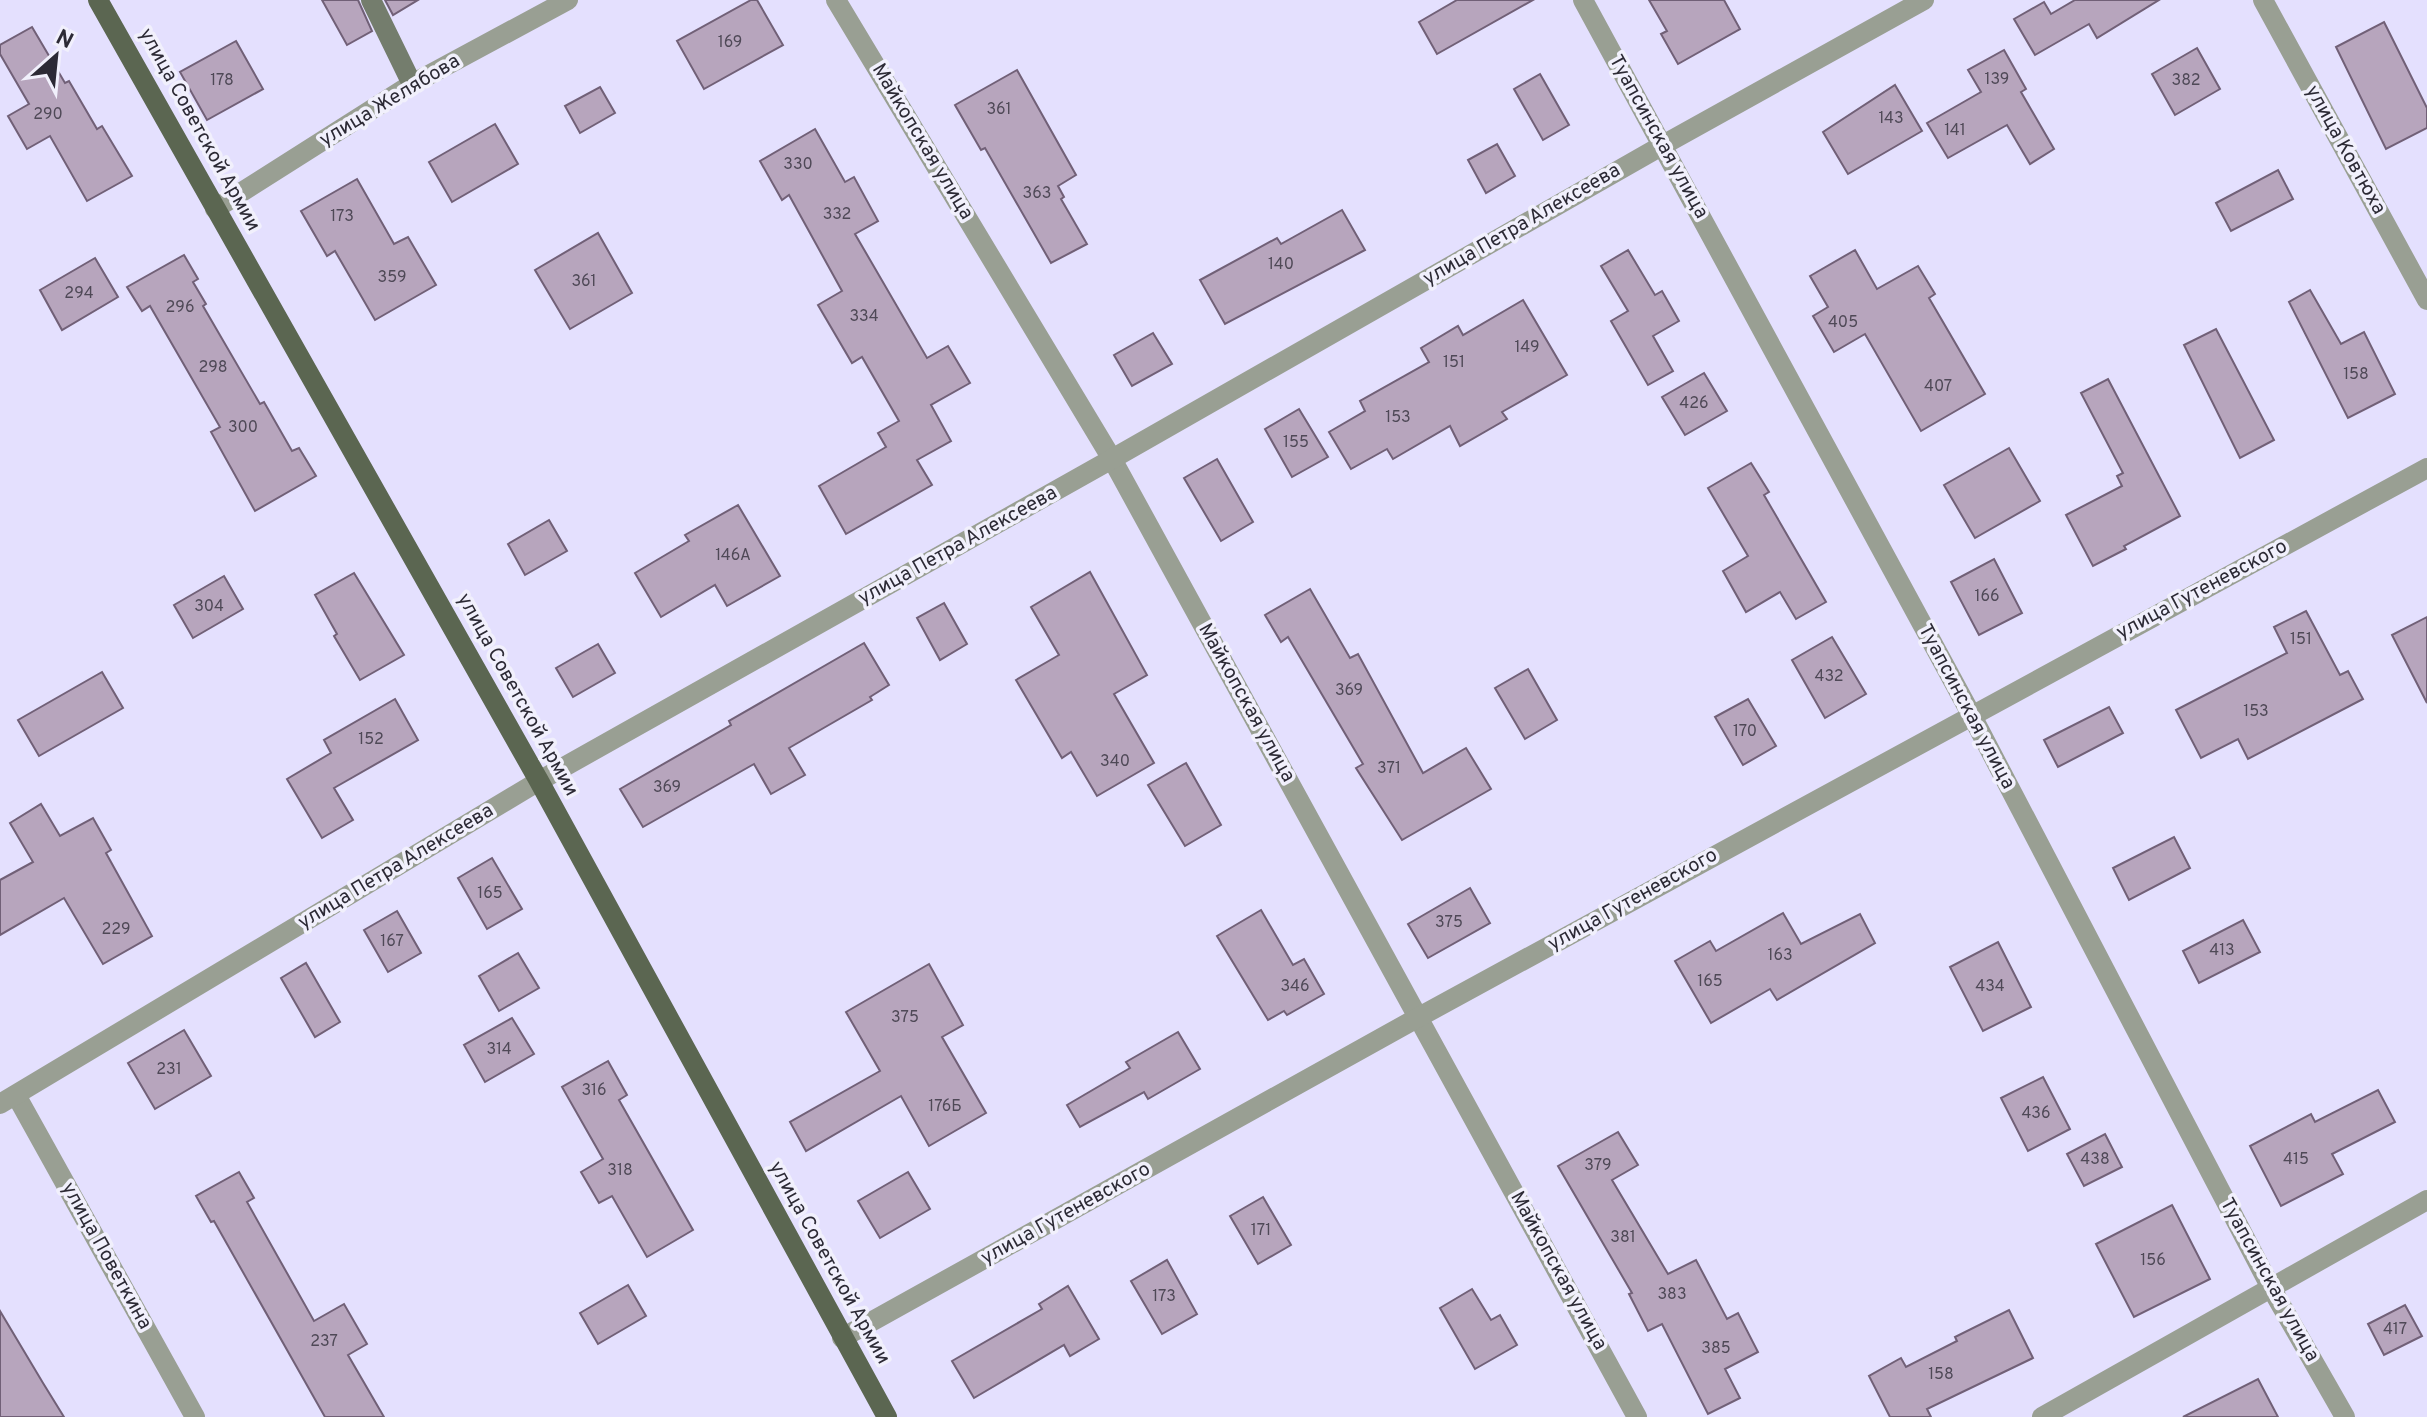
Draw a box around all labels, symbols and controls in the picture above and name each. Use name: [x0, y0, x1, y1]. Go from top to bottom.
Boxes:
north arrow: [16, 16, 96, 96]
street label: улица Советской Армии: [132, 24, 266, 236]
text: N: [51, 25, 77, 56]
house number: 169: [718, 33, 742, 53]
street label: улица Желябова: [315, 49, 465, 153]
street label: Туапсинская улица: [1602, 51, 1714, 223]
street label: Майкопская улица: [865, 59, 979, 225]
house number: 139: [1985, 70, 2009, 90]
house number: 178: [210, 71, 234, 91]
house number: 382: [2172, 71, 2200, 91]
street label: улица Ковтюха: [2299, 81, 2391, 219]
house number: 361: [986, 100, 1012, 120]
house number: 290: [33, 105, 63, 125]
house number: 143: [1878, 109, 1904, 129]
house number: 141: [1944, 121, 1966, 141]
house number: 330: [783, 155, 813, 175]
street label: улица Петра Алексеева: [1419, 158, 1625, 292]
house number: 363: [1023, 184, 1051, 204]
house number: 332: [823, 205, 851, 225]
house number: 173: [330, 207, 354, 227]
house number: 140: [1268, 255, 1294, 275]
house number: 359: [378, 268, 406, 288]
house number: 361: [571, 272, 597, 292]
house number: 294: [64, 284, 94, 304]
house number: 296: [166, 298, 194, 318]
house number: 334: [849, 307, 879, 327]
house number: 405: [1828, 313, 1858, 333]
house number: 149: [1515, 338, 1539, 358]
house number: 151: [1443, 353, 1465, 373]
house number: 298: [198, 358, 228, 378]
house number: 158: [2343, 365, 2369, 385]
house number: 407: [1924, 377, 1952, 397]
house number: 426: [1679, 394, 1709, 414]
house number: 153: [1385, 408, 1411, 428]
house number: 300: [228, 418, 258, 438]
house number: 155: [1283, 433, 1309, 453]
street label: улица Петра Алексеева: [854, 480, 1062, 612]
street label: улица Гутеневского: [2112, 534, 2292, 646]
house number: 146А: [715, 546, 751, 566]
house number: 166: [1974, 587, 2000, 607]
street label: улица Советской Армии: [450, 589, 584, 801]
house number: 304: [194, 597, 224, 617]
street label: Майкопская улица: [1192, 619, 1300, 787]
street label: Туапсинская улица: [1911, 620, 2021, 794]
house number: 151: [2290, 630, 2312, 650]
house number: 432: [1814, 667, 1844, 687]
house number: 369: [1335, 681, 1363, 701]
house number: 153: [2243, 702, 2269, 722]
house number: 170: [1733, 722, 1757, 742]
house number: 152: [358, 730, 384, 750]
house number: 340: [1100, 752, 1130, 772]
house number: 371: [1377, 759, 1401, 779]
house number: 369: [653, 778, 681, 798]
street label: улица Петра Алексеева: [293, 798, 499, 936]
street label: улица Гутеневского: [1544, 843, 1722, 957]
house number: 165: [477, 884, 503, 904]
house number: 375: [1435, 913, 1463, 933]
house number: 229: [101, 920, 131, 940]
house number: 167: [380, 932, 404, 952]
house number: 413: [2209, 941, 2235, 961]
house number: 163: [1767, 946, 1793, 966]
house number: 165: [1697, 972, 1723, 992]
house number: 346: [1280, 977, 1310, 997]
house number: 434: [1975, 977, 2005, 997]
house number: 375: [891, 1008, 919, 1028]
house number: 314: [486, 1040, 512, 1060]
house number: 231: [156, 1060, 182, 1080]
house number: 316: [581, 1081, 607, 1101]
house number: 176Б: [928, 1097, 962, 1117]
house number: 436: [2021, 1104, 2051, 1124]
house number: 438: [2080, 1150, 2110, 1170]
house number: 415: [2283, 1150, 2309, 1170]
house number: 379: [1584, 1156, 1612, 1176]
street label: улица Советской Армии: [762, 1157, 896, 1369]
street label: улица Гутеневского: [977, 1157, 1155, 1271]
house number: 318: [607, 1161, 633, 1181]
street label: улица Поветкина: [55, 1178, 157, 1334]
street label: Майкопская улица: [1504, 1187, 1612, 1355]
street label: Туапсинская улица: [2213, 1194, 2325, 1366]
house number: 171: [1251, 1221, 1271, 1241]
house number: 381: [1610, 1228, 1636, 1248]
house number: 156: [2140, 1251, 2166, 1271]
house number: 383: [1657, 1285, 1687, 1305]
house number: 173: [1152, 1287, 1176, 1307]
house number: 417: [2383, 1320, 2407, 1340]
house number: 237: [310, 1332, 338, 1352]
house number: 385: [1701, 1339, 1731, 1359]
house number: 158: [1928, 1365, 1954, 1385]

